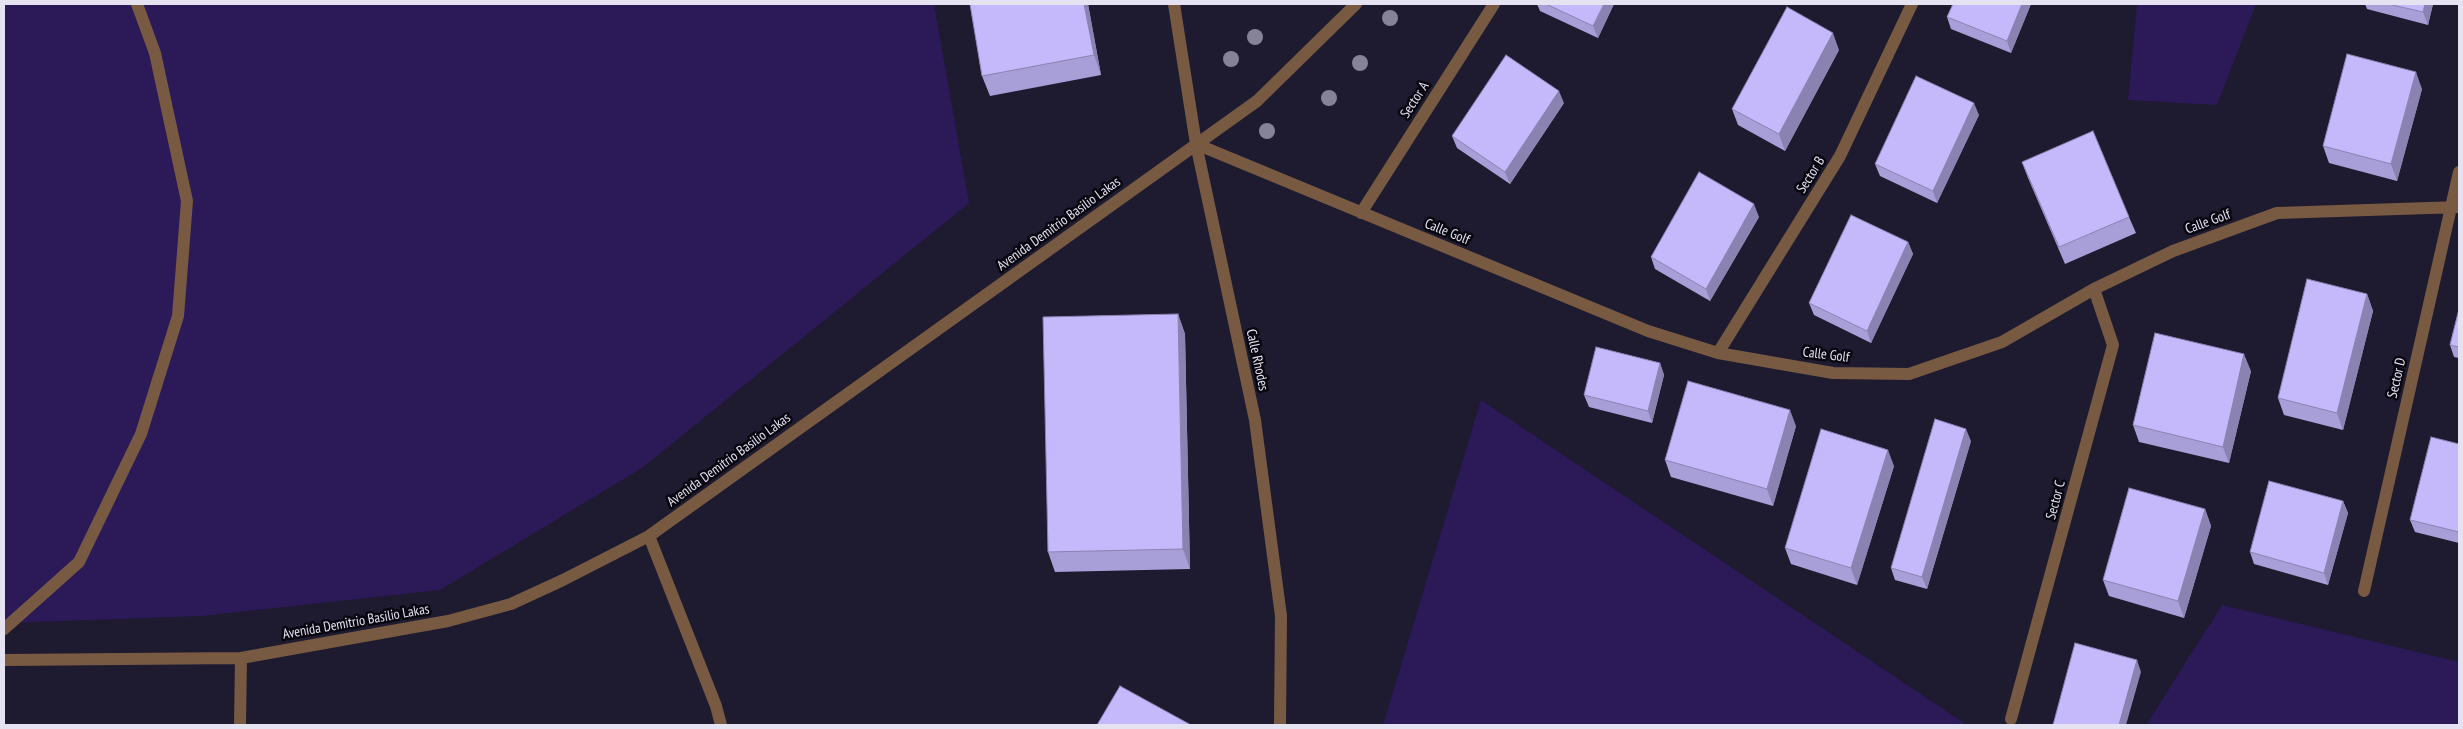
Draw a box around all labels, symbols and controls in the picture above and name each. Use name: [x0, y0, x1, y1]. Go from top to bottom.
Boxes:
street label: Sector A: [1397, 79, 1433, 121]
street label: Sector B: [1793, 154, 1829, 196]
street label: Avenida Demitrio Basilio Lakas: [994, 174, 1124, 274]
street label: Calle Golf: [2183, 206, 2233, 238]
street label: Calle Golf: [1422, 215, 1472, 249]
street label: Calle Rhodes: [1242, 328, 1272, 392]
street label: Calle Golf: [1802, 344, 1850, 366]
street label: Sector D: [2384, 356, 2410, 400]
street label: Avenida Demitrio Basilio Lakas: [664, 410, 794, 510]
street label: Sector C: [2043, 479, 2069, 521]
street label: Avenida Demitrio Basilio Lakas: [281, 601, 431, 643]

